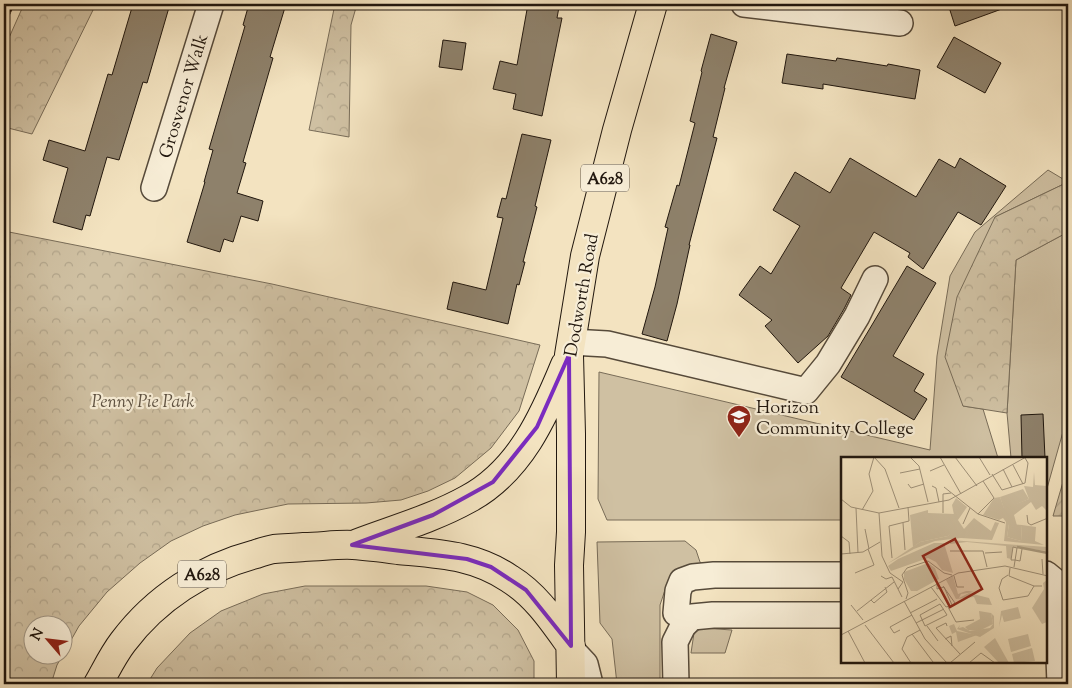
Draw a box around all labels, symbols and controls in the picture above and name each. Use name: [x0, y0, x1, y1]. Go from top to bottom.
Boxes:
street label: Grosvenor Walk: [154, 31, 216, 162]
road number: A628: [581, 164, 629, 192]
street label: Dodworth Road: [559, 232, 607, 359]
park label: Penny Pie Park: [92, 390, 194, 416]
place label: Horizon Community College: [756, 396, 914, 443]
school or university icon: Horizon Community College: [726, 404, 752, 438]
inset map: [841, 457, 1047, 663]
road number: A628: [178, 560, 226, 588]
north arrow: [22, 616, 72, 666]
text: N: [27, 625, 50, 644]

